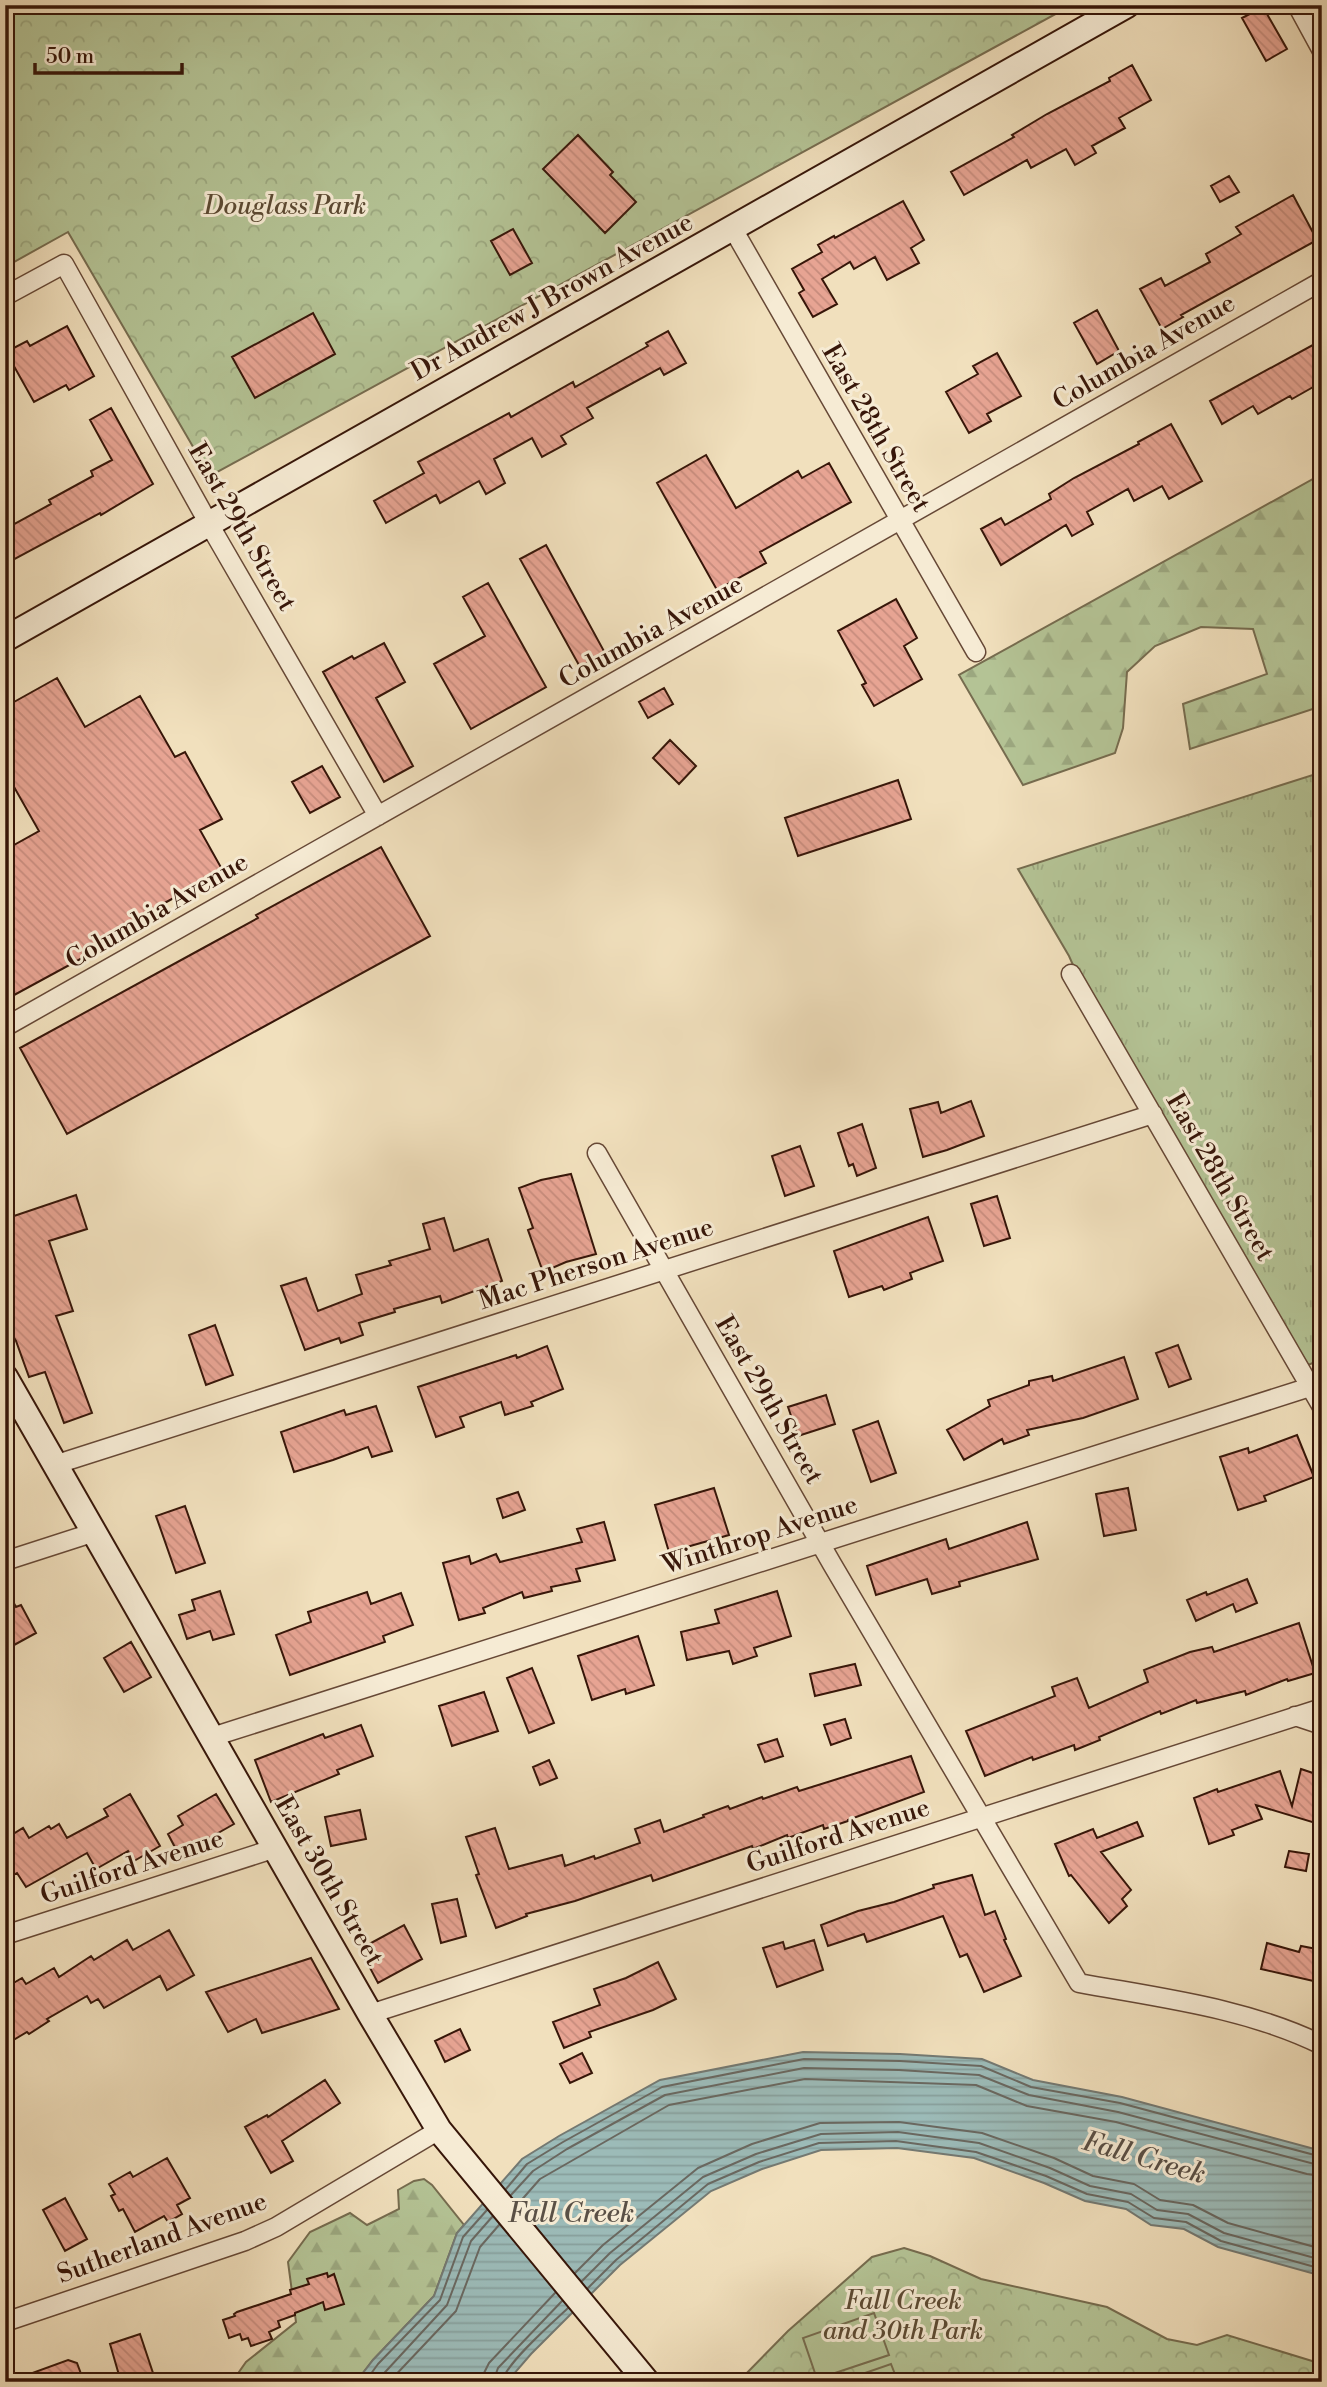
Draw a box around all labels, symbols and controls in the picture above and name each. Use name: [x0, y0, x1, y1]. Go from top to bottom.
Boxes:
scale bar: [35, 32, 182, 76]
text: 50 m: [46, 44, 94, 70]
park label: Douglass Park: [203, 190, 366, 222]
street label: Dr Andrew J Brown Avenue: [405, 206, 699, 388]
street label: Columbia Avenue: [1047, 287, 1241, 417]
street label: East 28th Street: [815, 338, 937, 518]
street label: East 29th Street: [181, 437, 303, 617]
street label: Columbia Avenue: [553, 568, 749, 696]
street label: Columbia Avenue: [60, 846, 254, 976]
street label: East 28th Street: [1159, 1087, 1281, 1267]
street label: Mac Pherson Avenue: [475, 1211, 717, 1317]
street label: East 29th Street: [708, 1310, 830, 1490]
street label: Winthrop Avenue: [657, 1488, 862, 1582]
street label: East 30th Street: [268, 1791, 390, 1971]
street label: Guilford Avenue: [742, 1791, 934, 1881]
street label: Guilford Avenue: [36, 1822, 228, 1912]
water label: Fall Creek: [1078, 2124, 1210, 2192]
street label: Sutherland Avenue: [53, 2185, 271, 2291]
water label: Fall Creek: [508, 2196, 634, 2231]
park label: Fall Creek and 30th Park: [823, 2285, 983, 2347]

